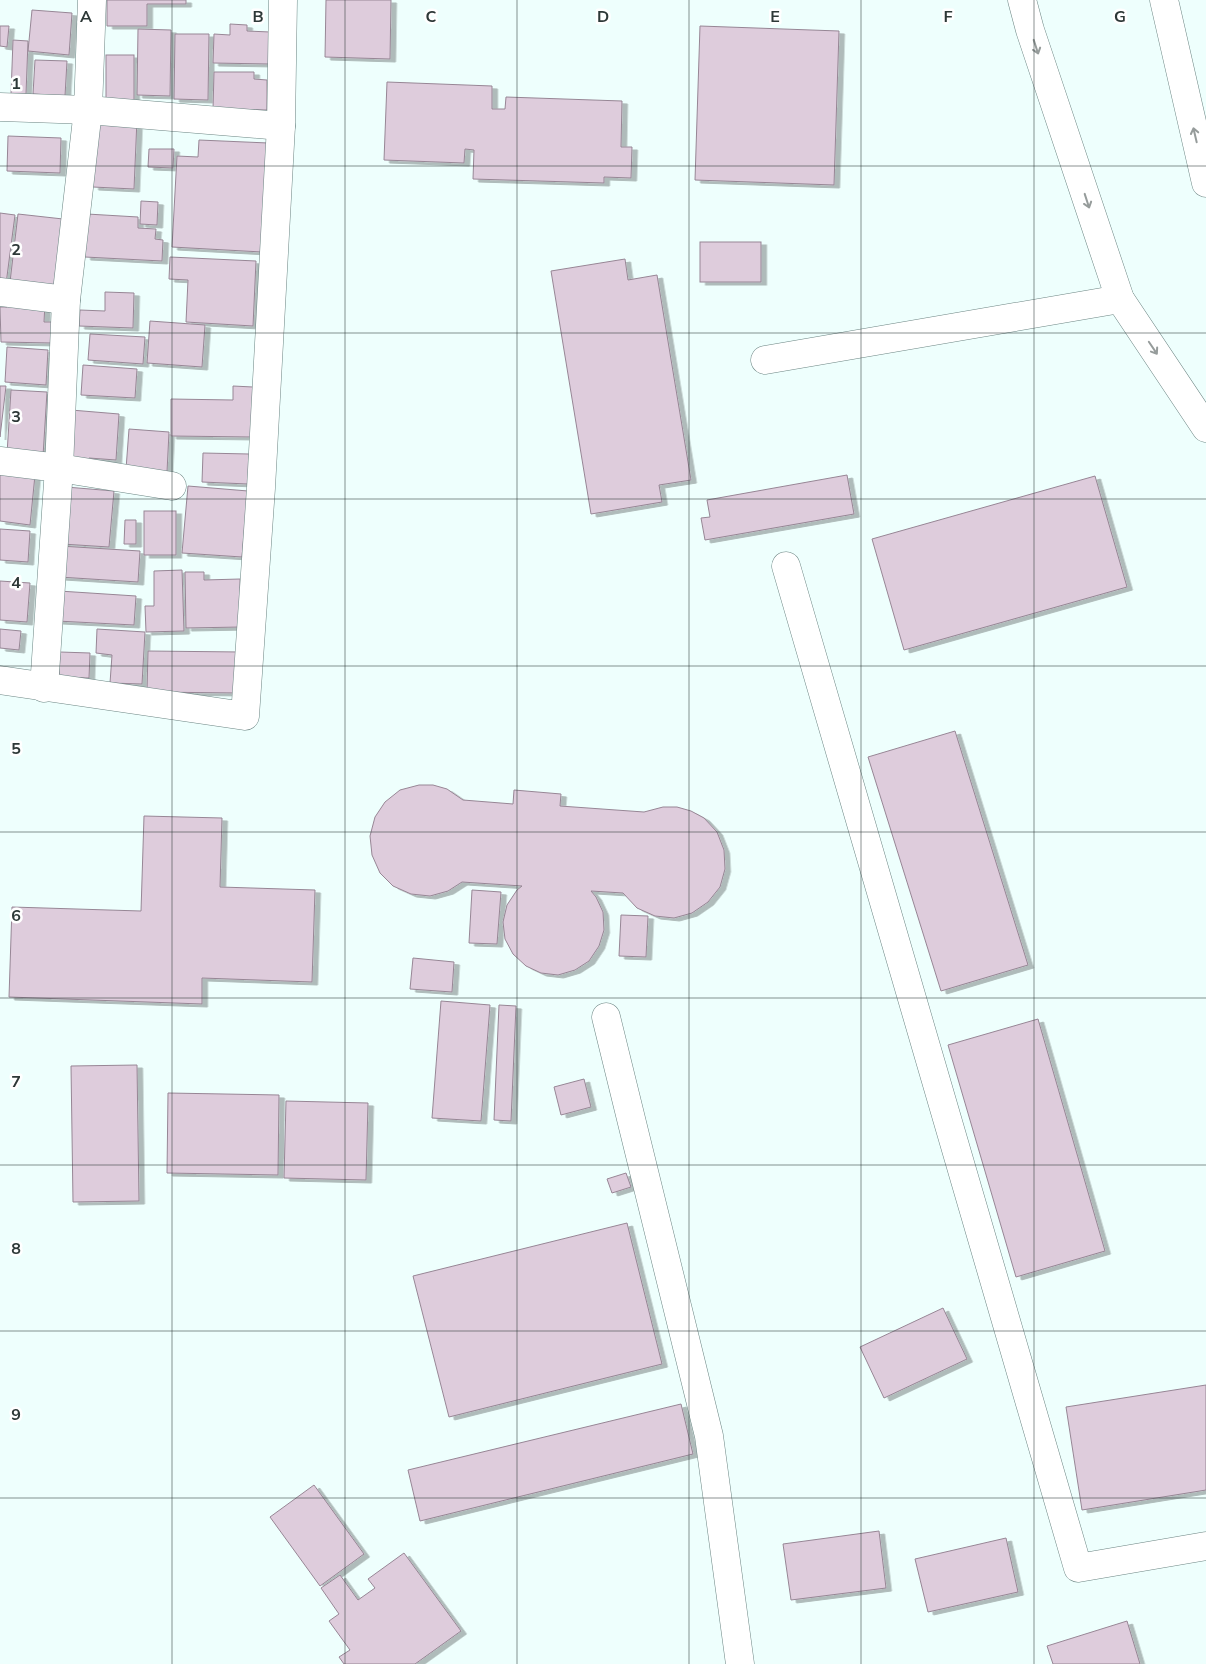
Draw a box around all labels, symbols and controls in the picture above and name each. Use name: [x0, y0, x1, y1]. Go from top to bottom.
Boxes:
text: A: [80, 6, 92, 26]
text: B: [252, 6, 264, 26]
text: C: [426, 6, 437, 26]
text: D: [597, 6, 609, 26]
text: E: [770, 6, 780, 26]
text: F: [943, 6, 953, 26]
text: G: [1114, 6, 1126, 26]
one-way arrow: [1032, 38, 1041, 54]
text: 1: [11, 73, 21, 93]
one-way arrow: [1190, 128, 1199, 144]
one-way arrow: [1083, 193, 1093, 209]
text: 2: [11, 239, 21, 259]
one-way arrow: [1148, 341, 1158, 355]
text: 3: [11, 406, 21, 426]
text: 4: [11, 572, 21, 592]
text: 5: [11, 738, 21, 758]
text: 6: [11, 905, 21, 925]
text: 7: [11, 1071, 21, 1091]
text: 8: [11, 1238, 21, 1258]
text: 9: [11, 1404, 21, 1424]

